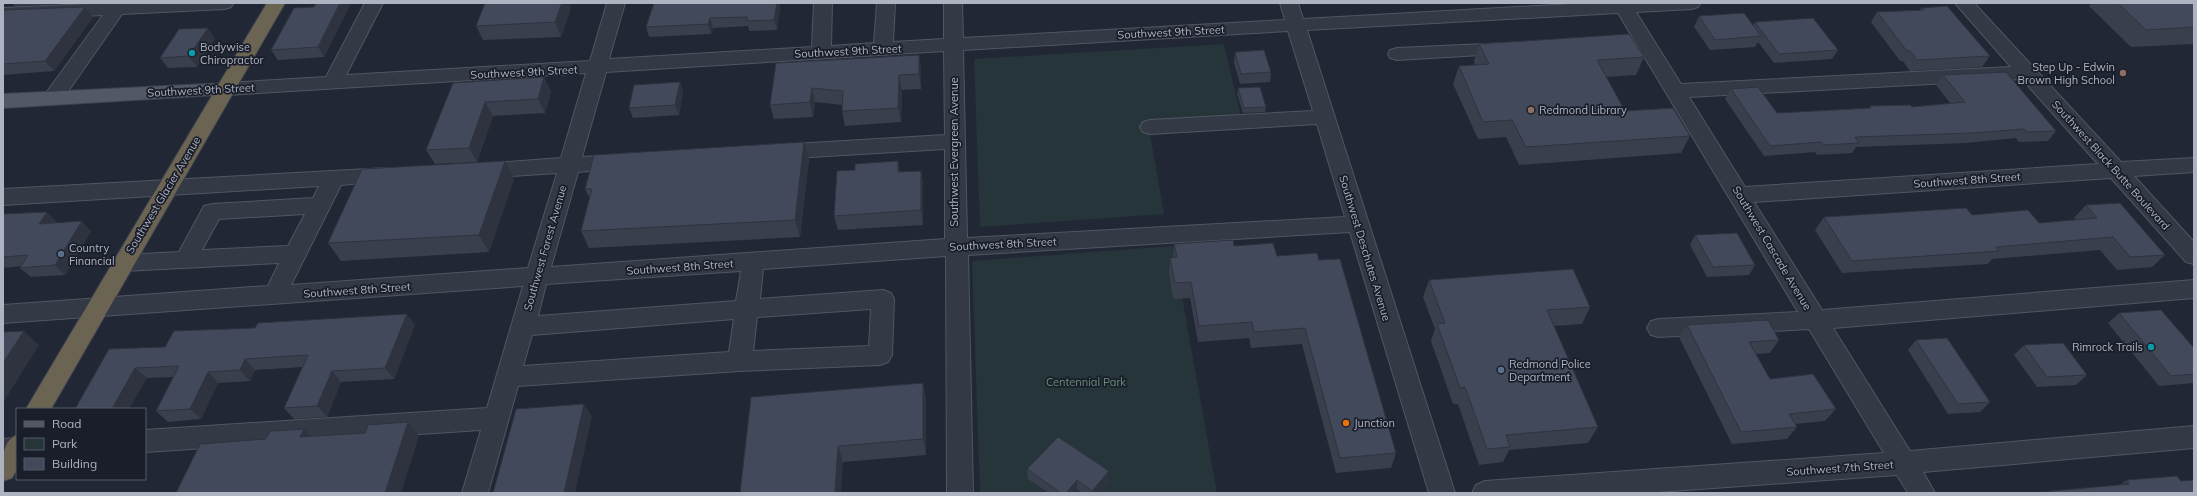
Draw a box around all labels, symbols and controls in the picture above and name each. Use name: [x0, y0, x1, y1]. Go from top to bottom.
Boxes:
street label: Southwest 9th Street: [1117, 22, 1225, 42]
place label: Bodywise Chiropractor: [200, 40, 263, 67]
street label: Southwest 9th Street: [794, 41, 902, 61]
marker: Bodywise Chiropractor: [187, 48, 197, 58]
place label: Step Up - Edwin Brown High School: [2018, 60, 2115, 87]
street label: Southwest 9th Street: [470, 62, 578, 82]
marker: Step Up - Edwin Brown High School: [2118, 68, 2128, 78]
street label: Southwest Evergreen Avenue: [947, 77, 961, 227]
street label: Southwest 9th Street: [147, 80, 255, 100]
street label: Southwest Black Butte Boulevard: [2049, 97, 2173, 233]
place label: Redmond Library: [1539, 103, 1627, 117]
marker: Redmond Library: [1526, 105, 1536, 115]
street label: Southwest Glacier Avenue: [123, 134, 203, 256]
street label: Southwest 8th Street: [1913, 169, 2021, 191]
street label: Southwest Deschutes Avenue: [1336, 173, 1394, 323]
street label: Southwest Cascade Avenue: [1729, 183, 1815, 313]
street label: Southwest Forest Avenue: [520, 184, 570, 312]
street label: Southwest 8th Street: [949, 234, 1057, 254]
place label: Country Financial: [69, 241, 115, 268]
marker: Country Financial: [56, 249, 66, 259]
street label: Southwest 8th Street: [626, 256, 734, 278]
street label: Southwest 8th Street: [303, 279, 411, 301]
place label: Rimrock Trails: [2072, 340, 2143, 354]
marker: Rimrock Trails: [2146, 342, 2156, 352]
place label: Redmond Police Department: [1509, 357, 1591, 384]
marker: Redmond Police Department: [1496, 365, 1506, 375]
park label: Centennial Park: [1046, 375, 1126, 389]
legend: [16, 408, 146, 480]
text: Road: [52, 416, 81, 431]
place label: Junction: [1354, 416, 1395, 430]
marker: Junction: [1341, 418, 1351, 428]
text: Park: [52, 436, 78, 451]
text: Building: [52, 456, 97, 471]
street label: Southwest 7th Street: [1786, 457, 1894, 479]

